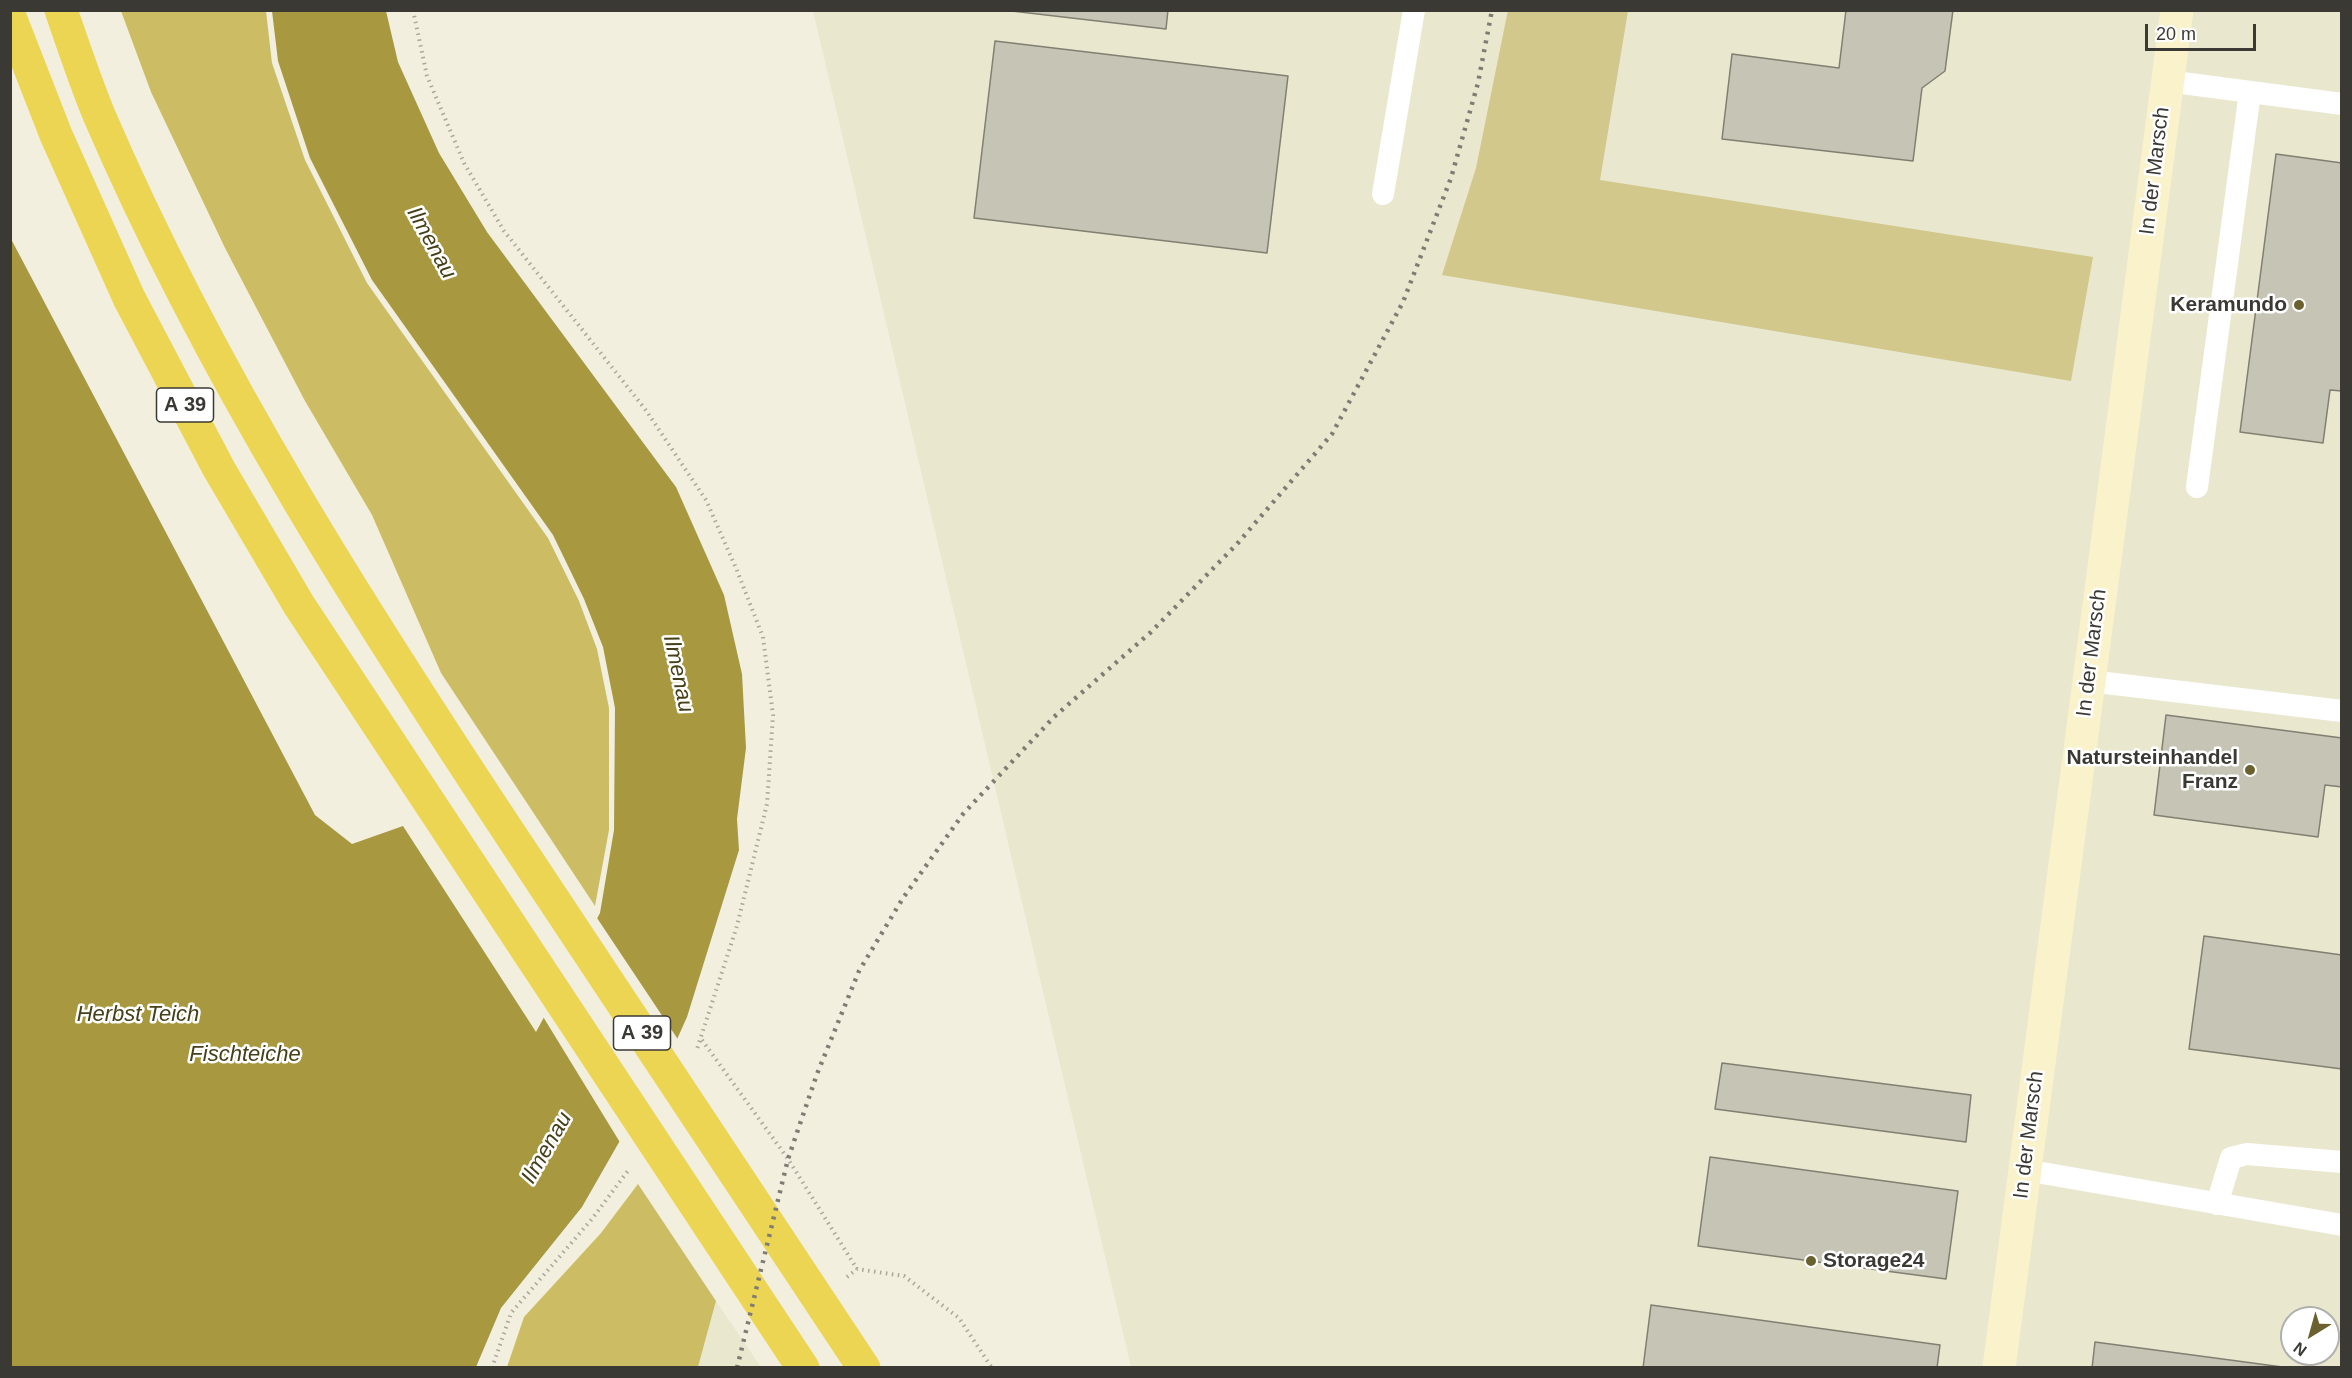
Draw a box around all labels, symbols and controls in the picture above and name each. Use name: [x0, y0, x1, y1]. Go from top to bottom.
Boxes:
scale bar: [2148, 12, 2259, 50]
text: 20 m: [2156, 24, 2196, 44]
street label: In der Marsch: [2135, 106, 2175, 236]
water label: Ilmenau: [400, 202, 462, 284]
place label: Keramundo: [2170, 292, 2287, 318]
marker: Keramundo: [2292, 298, 2306, 312]
road number: A 39: [156, 388, 213, 422]
street label: In der Marsch: [2072, 588, 2112, 718]
water label: Ilmenau: [657, 633, 699, 715]
place label: Natursteinhandel Franz: [2066, 745, 2238, 795]
marker: Natursteinhandel Franz: [2243, 763, 2257, 777]
water label: Herbst Teich: [77, 1002, 199, 1028]
road number: A 39: [614, 1016, 670, 1050]
water label: Fischteiche: [189, 1042, 301, 1068]
street label: In der Marsch: [2009, 1070, 2049, 1200]
water label: Ilmenau: [516, 1108, 578, 1188]
place label: Storage24: [1823, 1248, 1925, 1274]
marker: Storage24: [1804, 1254, 1818, 1268]
north arrow: [2280, 1306, 2340, 1366]
text: N: [2290, 1339, 2310, 1359]

